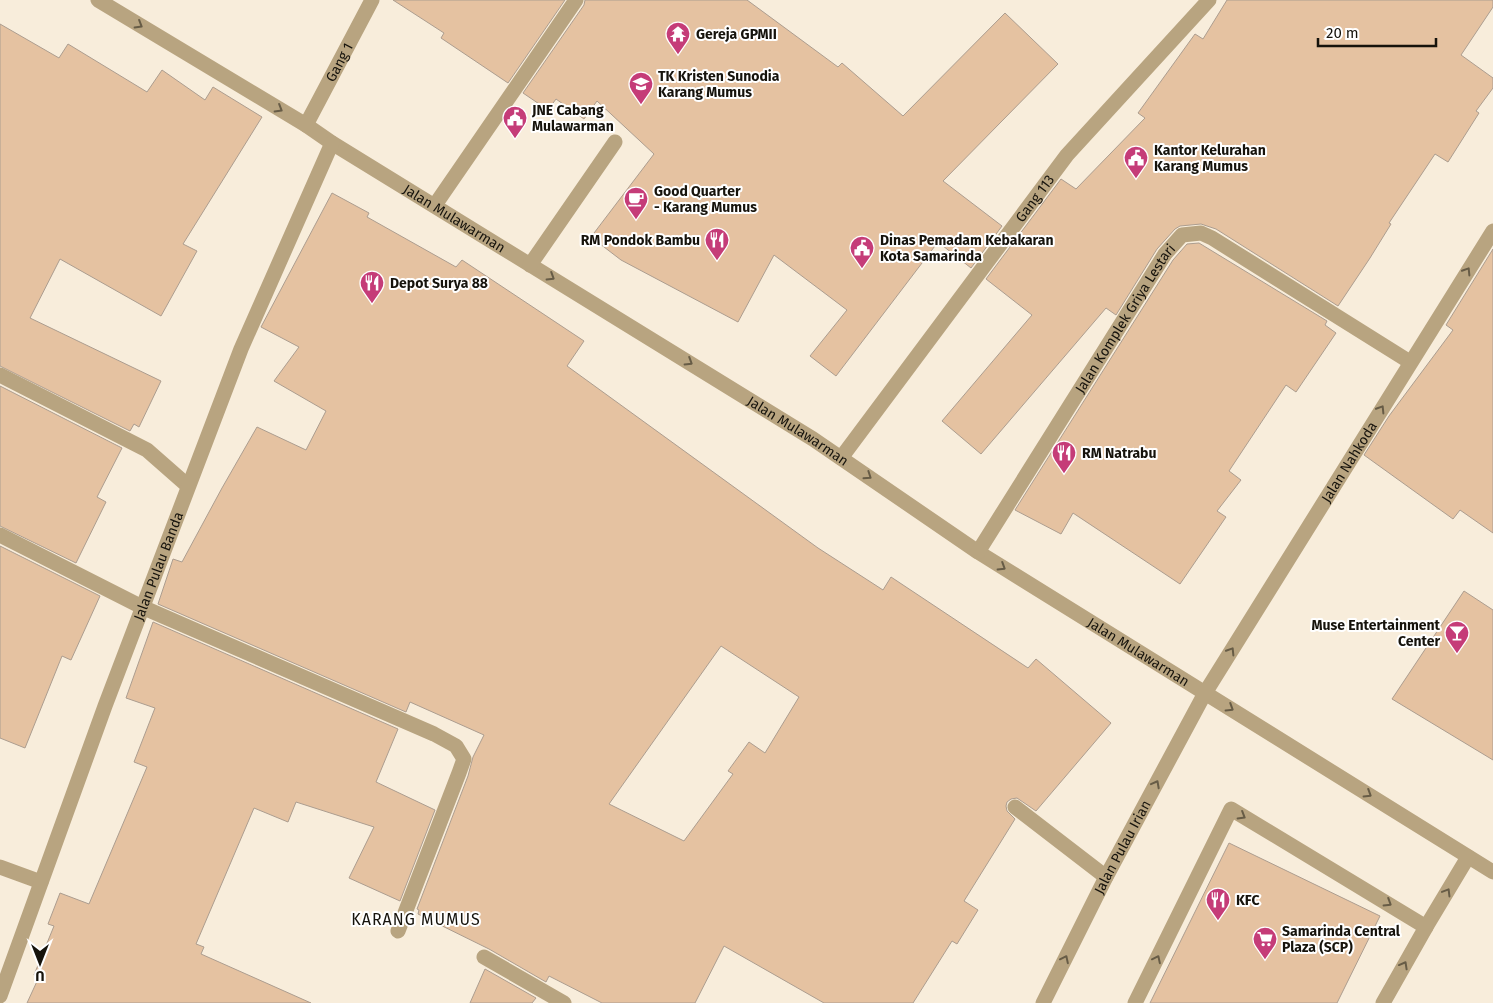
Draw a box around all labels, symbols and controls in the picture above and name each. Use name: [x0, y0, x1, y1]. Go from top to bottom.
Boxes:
scale bar: [1318, 15, 1436, 47]
one-way arrow: [134, 19, 143, 29]
temple icon: Gereja GPMII: [665, 21, 691, 55]
text: 20 m: [1326, 24, 1359, 42]
place label: Gereja GPMII: [696, 26, 777, 43]
street label: Gang 1: [322, 40, 356, 85]
place label: TK Kristen Sunodia Karang Mumus: [658, 68, 780, 101]
school or university icon: TK Kristen Sunodia Karang Mumus: [628, 71, 654, 105]
one-way arrow: [273, 102, 282, 112]
place label: JNE Cabang Mulawarman: [531, 102, 614, 135]
public building icon: JNE Cabang Mulawarman: [502, 105, 528, 139]
place label: Kantor Kelurahan Karang Mumus: [1154, 142, 1266, 175]
public building icon: Kantor Kelurahan Karang Mumus: [1123, 145, 1149, 179]
street label: Gang 113: [1012, 171, 1058, 225]
street label: Jalan Mulawarman: [400, 180, 509, 256]
place label: Good Quarter - Karang Mumus: [654, 183, 757, 216]
cafe icon: Good Quarter - Karang Mumus: [623, 186, 649, 220]
restaurant icon: RM Pondok Bambu: [704, 227, 730, 261]
place label: RM Pondok Bambu: [581, 232, 700, 249]
place label: Dinas Pemadam Kebakaran Kota Samarinda: [880, 232, 1053, 265]
public building icon: Dinas Pemadam Kebakaran Kota Samarinda: [849, 235, 875, 269]
street label: Jalan Komplek Griya Lestari: [1071, 240, 1179, 396]
one-way arrow: [1461, 268, 1471, 277]
restaurant icon: Depot Surya 88: [359, 270, 385, 304]
one-way arrow: [545, 271, 554, 281]
place label: Depot Surya 88: [390, 275, 488, 292]
one-way arrow: [684, 356, 693, 366]
street label: Jalan Mulawarman: [744, 392, 852, 469]
one-way arrow: [1375, 405, 1384, 415]
street label: Jalan Nahkoda: [1317, 418, 1381, 506]
restaurant icon: RM Natrabu: [1051, 440, 1077, 474]
place label: RM Natrabu: [1082, 445, 1156, 462]
one-way arrow: [862, 470, 871, 479]
street label: Jalan Pulau Banda: [130, 509, 187, 623]
one-way arrow: [997, 561, 1006, 570]
street label: Jalan Mulawarman: [1084, 614, 1193, 690]
place label: Muse Entertainment Center: [1311, 617, 1441, 650]
bar icon: Muse Entertainment Center: [1444, 620, 1470, 654]
one-way arrow: [1224, 648, 1234, 657]
one-way arrow: [1224, 702, 1233, 711]
one-way arrow: [1150, 780, 1160, 789]
one-way arrow: [1362, 787, 1371, 797]
street label: Jalan Pulau Irian: [1090, 797, 1154, 897]
one-way arrow: [1237, 809, 1246, 819]
restaurant icon: KFC: [1205, 887, 1231, 921]
one-way arrow: [1440, 888, 1450, 897]
place label: KFC: [1236, 892, 1259, 909]
one-way arrow: [1382, 897, 1391, 906]
district label: KARANG MUMUS: [351, 910, 481, 929]
place label: Samarinda Central Plaza (SCP): [1282, 923, 1401, 956]
supermarket icon: Samarinda Central Plaza (SCP): [1252, 926, 1278, 960]
north arrow: [15, 938, 65, 988]
one-way arrow: [1059, 955, 1069, 964]
one-way arrow: [1151, 955, 1161, 964]
one-way arrow: [1398, 961, 1408, 970]
text: U: [35, 967, 45, 984]

